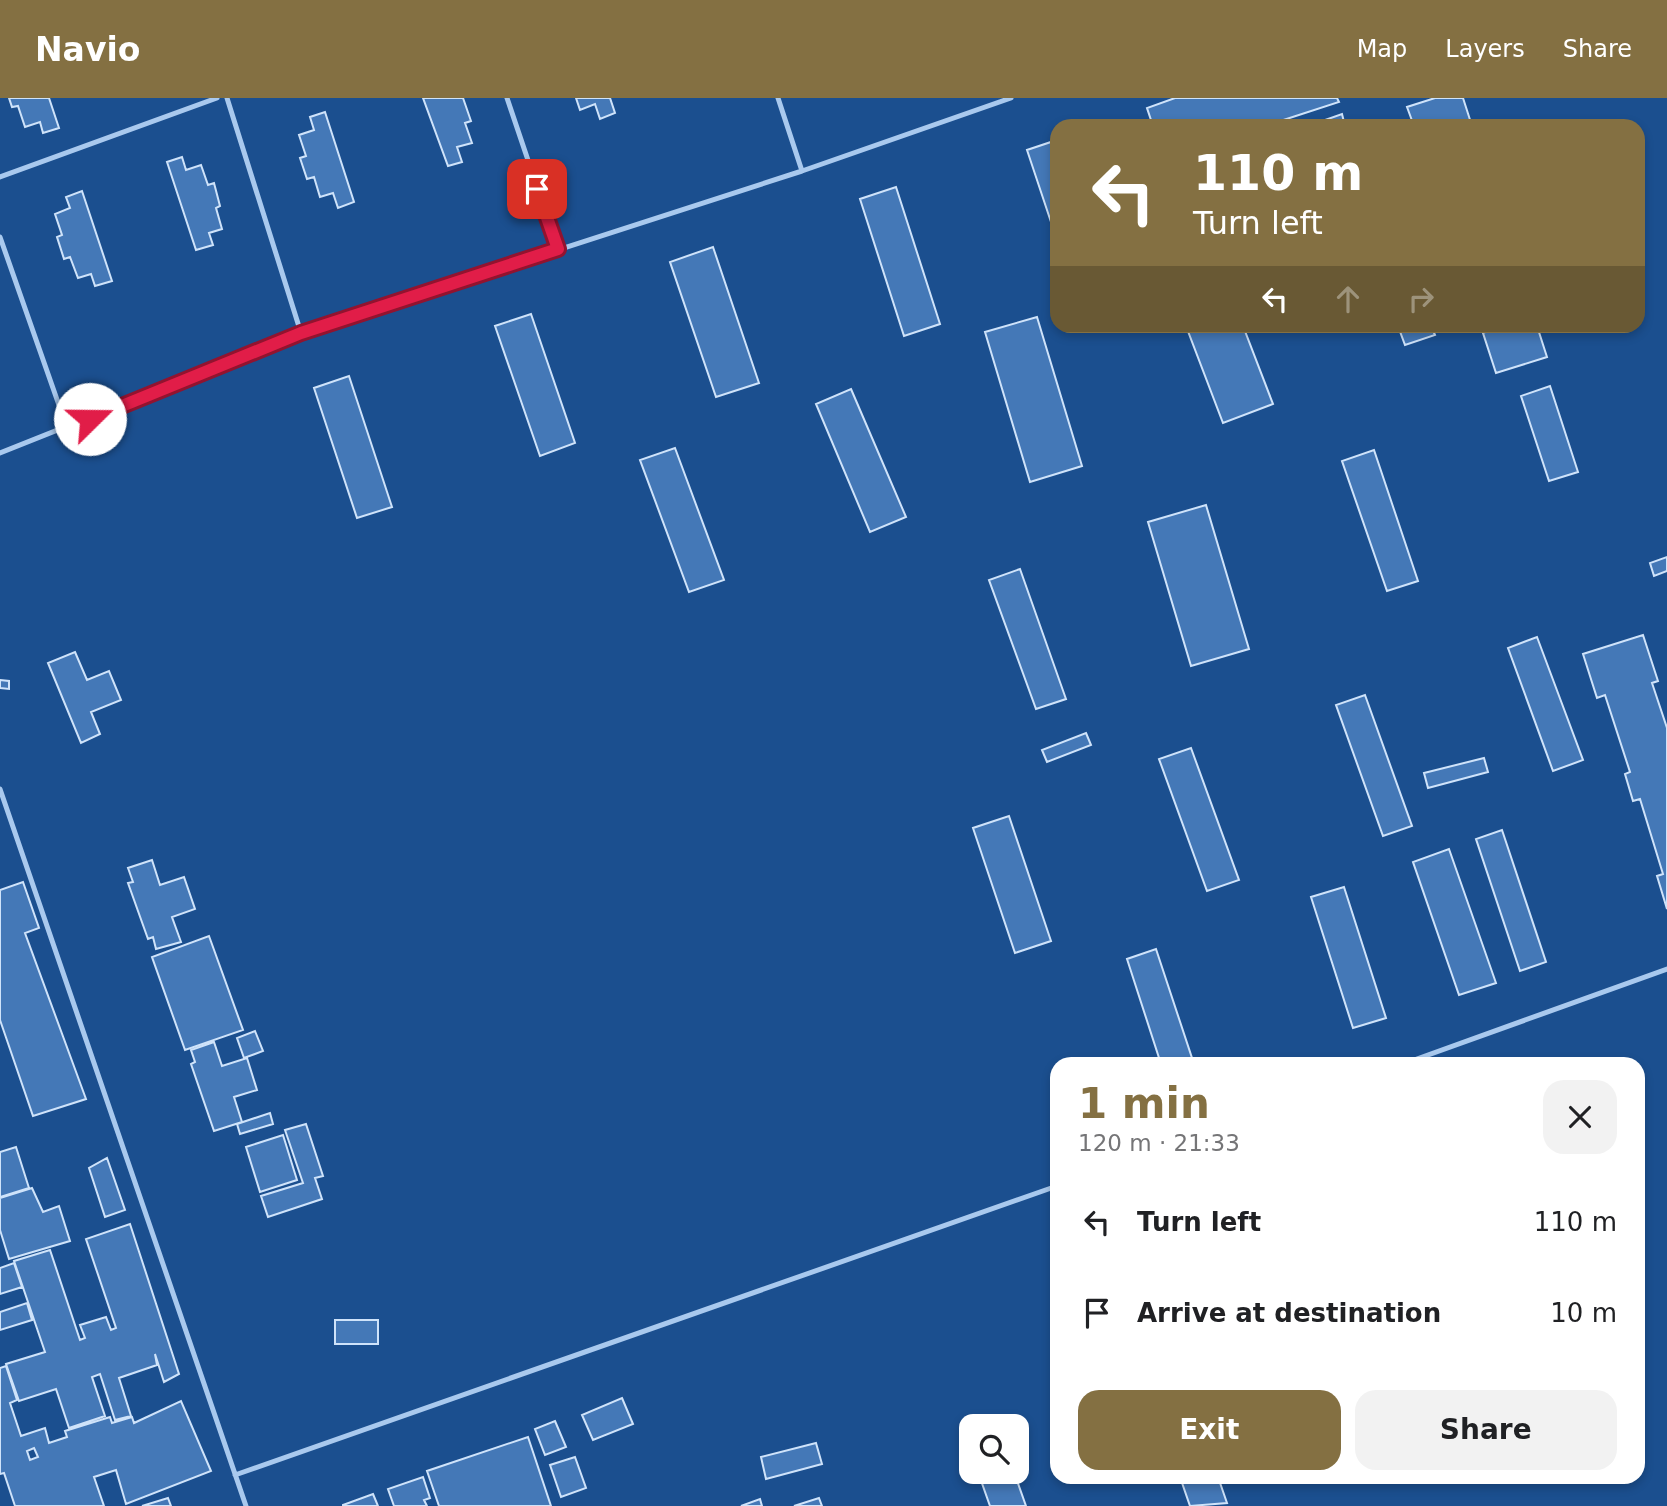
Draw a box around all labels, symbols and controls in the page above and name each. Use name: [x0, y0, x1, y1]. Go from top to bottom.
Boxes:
text: Navio: [35, 30, 140, 69]
text: Map: [1357, 35, 1407, 63]
text: Layers: [1445, 35, 1525, 63]
text: Share: [1563, 35, 1632, 63]
text: 110 m: [1193, 145, 1363, 202]
icon: left: [1078, 147, 1169, 238]
pin: [507, 159, 567, 219]
icon: arrive: [518, 170, 556, 208]
text: Turn left: [1193, 204, 1323, 242]
icon: left: [1256, 280, 1294, 318]
icon: ahead: [1329, 280, 1367, 318]
icon: right: [1402, 280, 1440, 318]
position arrow: [53, 382, 127, 456]
text: 1 min: [1078, 1079, 1210, 1128]
button: close: [1543, 1080, 1617, 1154]
text: 120 m · 21:33: [1078, 1130, 1240, 1156]
icon: left: [1078, 1203, 1116, 1241]
text: Turn left: [1137, 1207, 1261, 1237]
text: 110 m: [1534, 1207, 1617, 1237]
icon: arrive: [1078, 1294, 1116, 1332]
text: Arrive at destination: [1137, 1298, 1441, 1328]
text: 10 m: [1550, 1298, 1617, 1328]
button: Exit: [1078, 1390, 1341, 1470]
button: Share: [1355, 1390, 1617, 1470]
map controls: [959, 1414, 1029, 1484]
button: search: [959, 1414, 1029, 1484]

